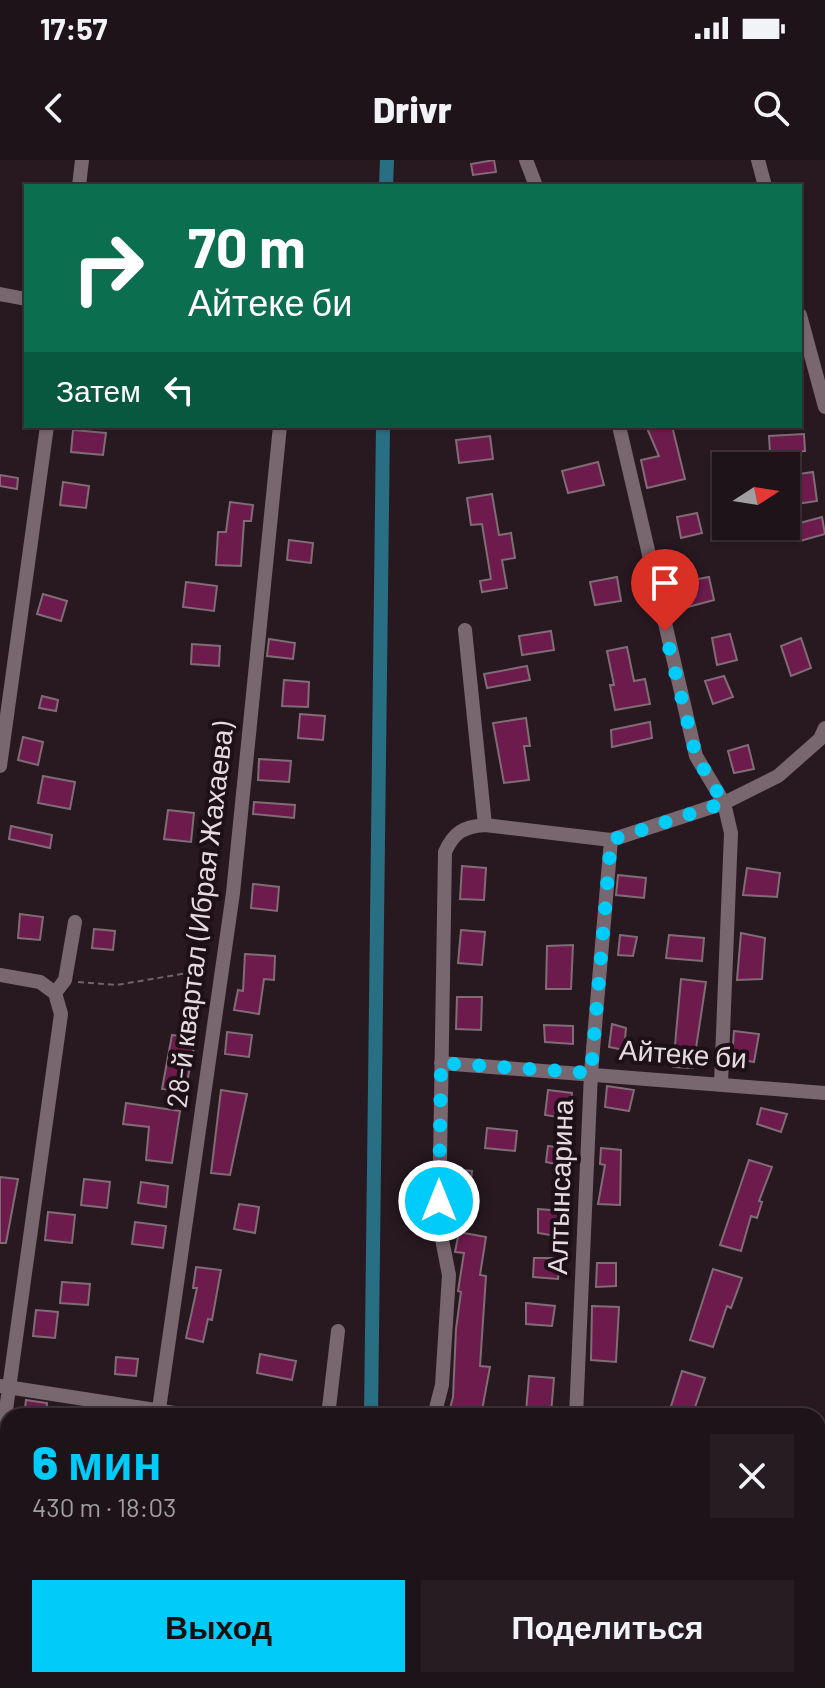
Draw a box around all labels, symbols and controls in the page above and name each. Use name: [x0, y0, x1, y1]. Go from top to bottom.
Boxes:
text: 17:57: [40, 10, 107, 46]
icon: back: [32, 86, 76, 130]
icon: search: [749, 86, 793, 130]
text: Drivr: [373, 87, 452, 130]
text: 70 m: [188, 212, 306, 279]
icon: right: [56, 216, 160, 320]
text: Айтеке би: [188, 280, 352, 323]
icon: left: [157, 368, 201, 412]
text: Затем: [56, 372, 141, 408]
north arrow: [712, 452, 800, 540]
map controls: [712, 452, 800, 540]
pin: [631, 549, 699, 631]
icon: arrive: [643, 561, 687, 605]
street label: 28-й квартал (Ибрая Жахаева): [158, 719, 240, 1110]
street label: Айтеке би: [618, 1032, 748, 1074]
street label: Алтынсарина: [539, 1098, 579, 1275]
position arrow: [397, 1159, 481, 1243]
text: 6 мин: [32, 1432, 162, 1490]
button: close: [710, 1434, 794, 1518]
text: 430 m · 18:03: [32, 1491, 177, 1522]
button: Выход: [32, 1580, 405, 1672]
button: Поделиться: [421, 1580, 794, 1672]

